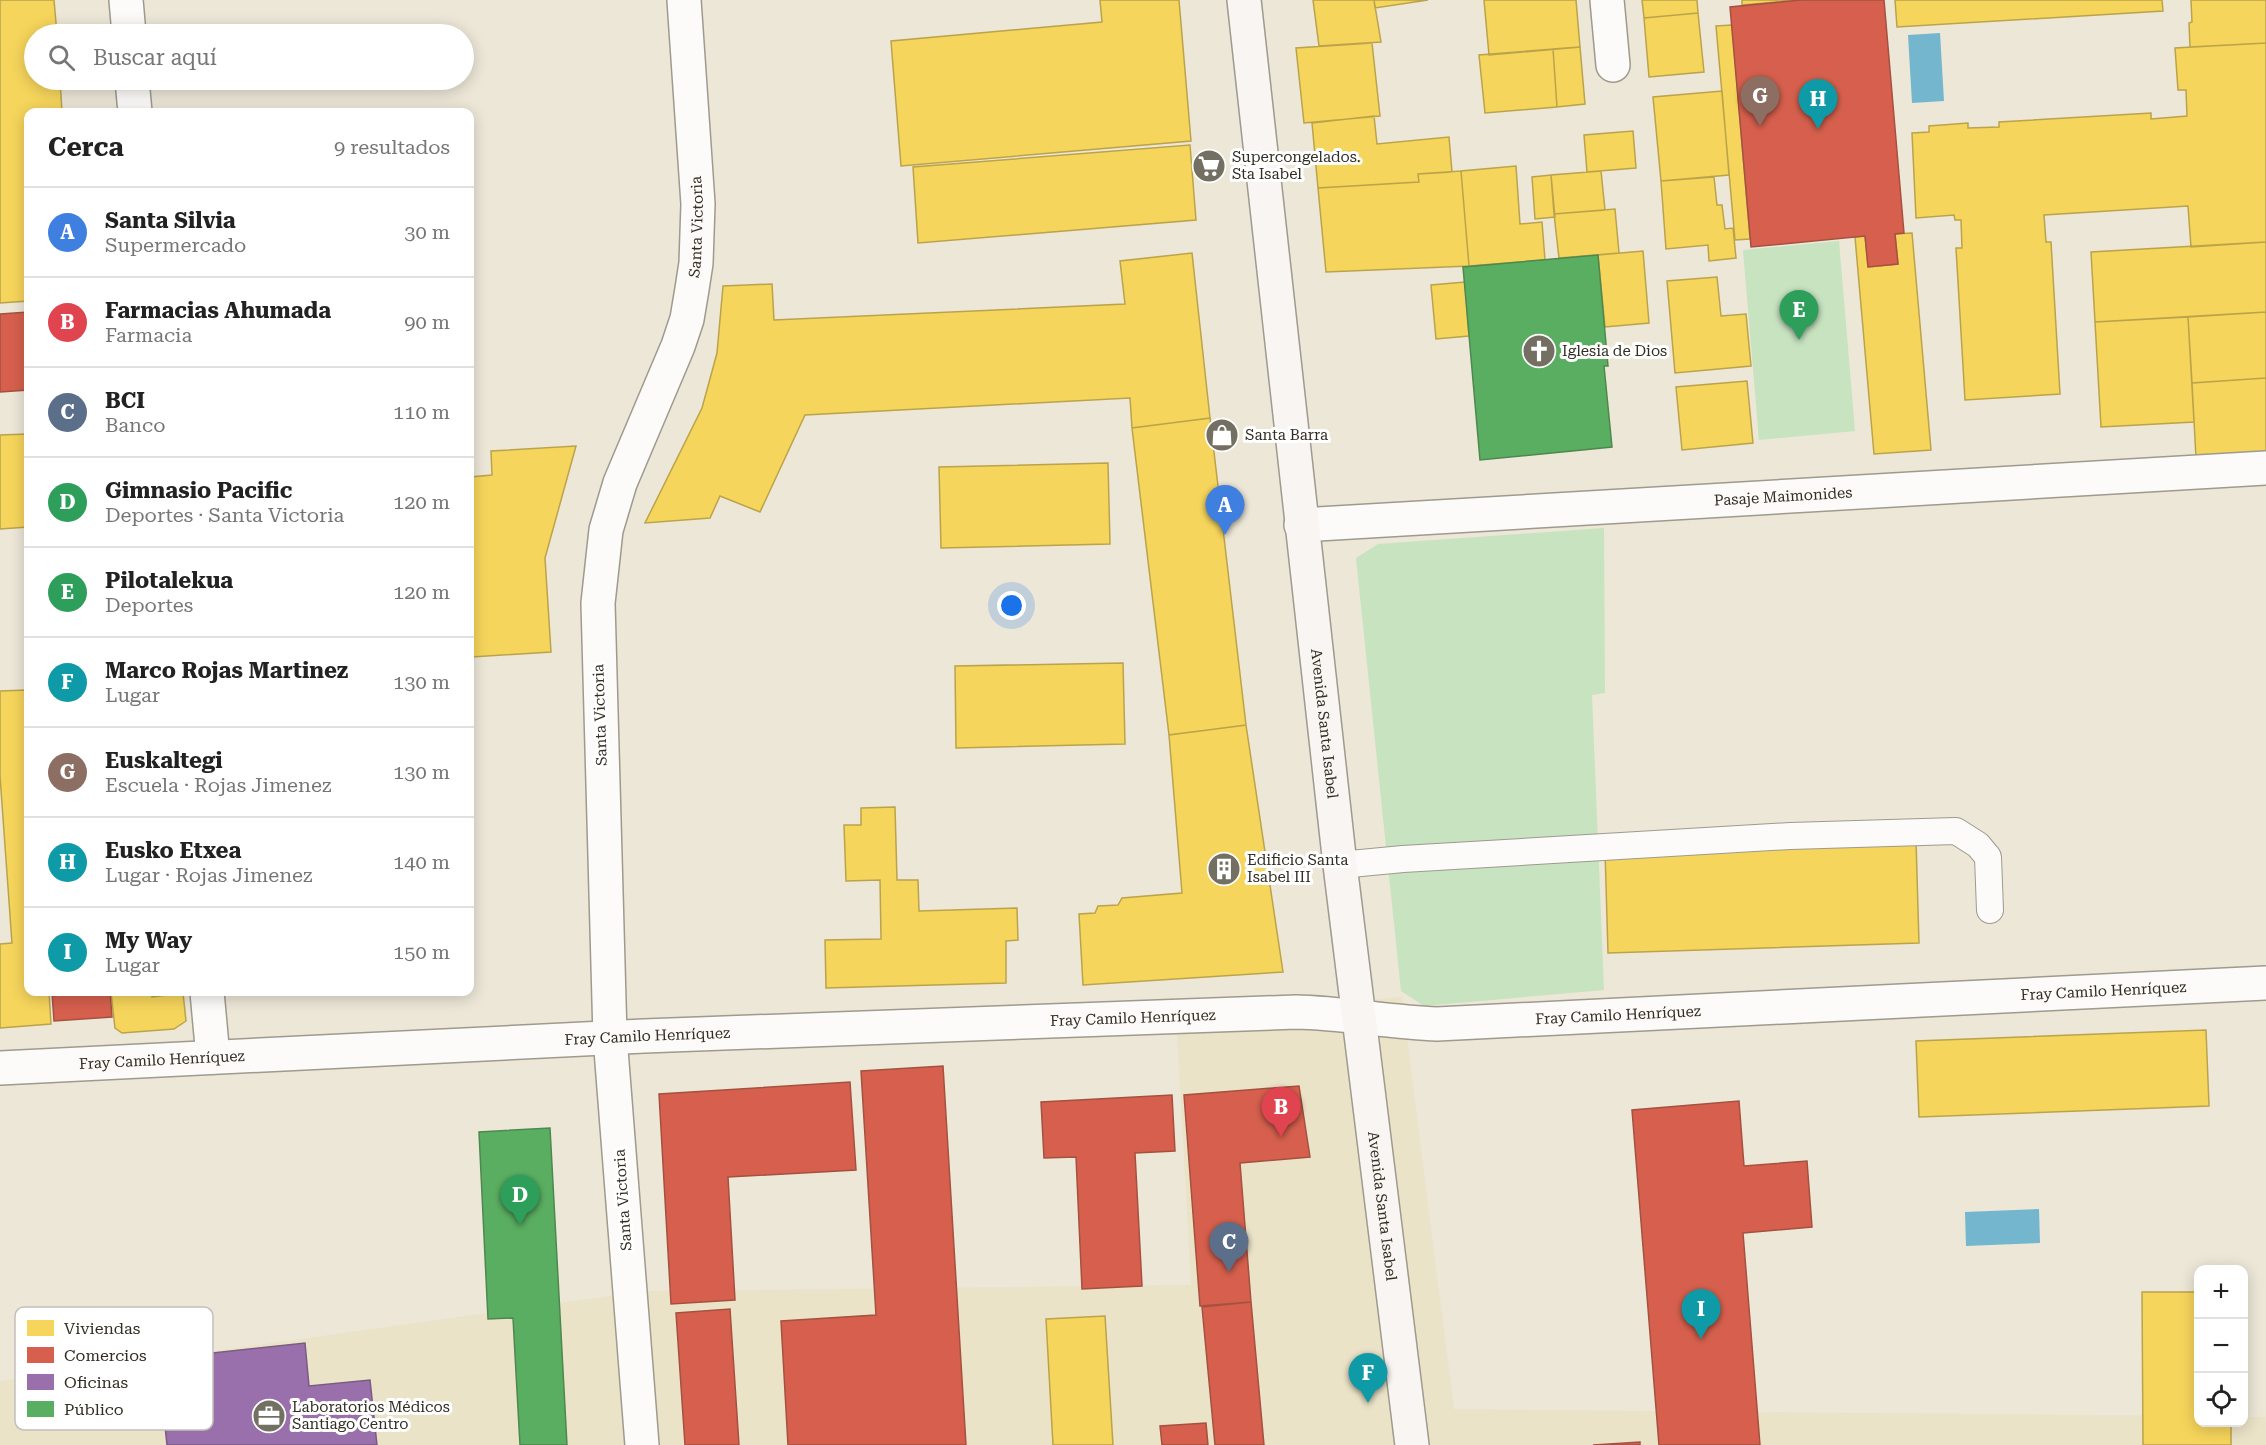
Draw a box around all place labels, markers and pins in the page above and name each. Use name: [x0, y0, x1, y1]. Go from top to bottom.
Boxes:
pin: G: [1740, 76, 1780, 126]
pin: H: [1798, 80, 1838, 129]
supermarket icon: Supercongelados. Sta Isabel: [1191, 148, 1227, 184]
place label: Supercongelados. Sta Isabel: [1232, 148, 1361, 183]
pin: E: [1780, 290, 1818, 340]
church icon: Iglesia de Dios: [1521, 333, 1557, 369]
place label: Iglesia de Dios: [1562, 342, 1667, 360]
shop icon: Santa Barra: [1204, 417, 1240, 453]
place label: Santa Barra: [1245, 426, 1328, 444]
pin: A: [1206, 486, 1244, 535]
building icon: Edificio Santa Isabel III: [1206, 851, 1242, 887]
place label: Edificio Santa Isabel III: [1247, 851, 1348, 886]
pin: B: [1262, 1088, 1300, 1137]
pin: D: [500, 1176, 540, 1225]
pin: C: [1210, 1222, 1248, 1272]
pin: I: [1682, 1290, 1720, 1339]
pin: F: [1348, 1354, 1388, 1403]
office icon: Laboratorios Médicos Santiago Centro: [251, 1398, 287, 1434]
place label: Laboratorios Médicos Santiago Centro: [292, 1398, 450, 1433]

